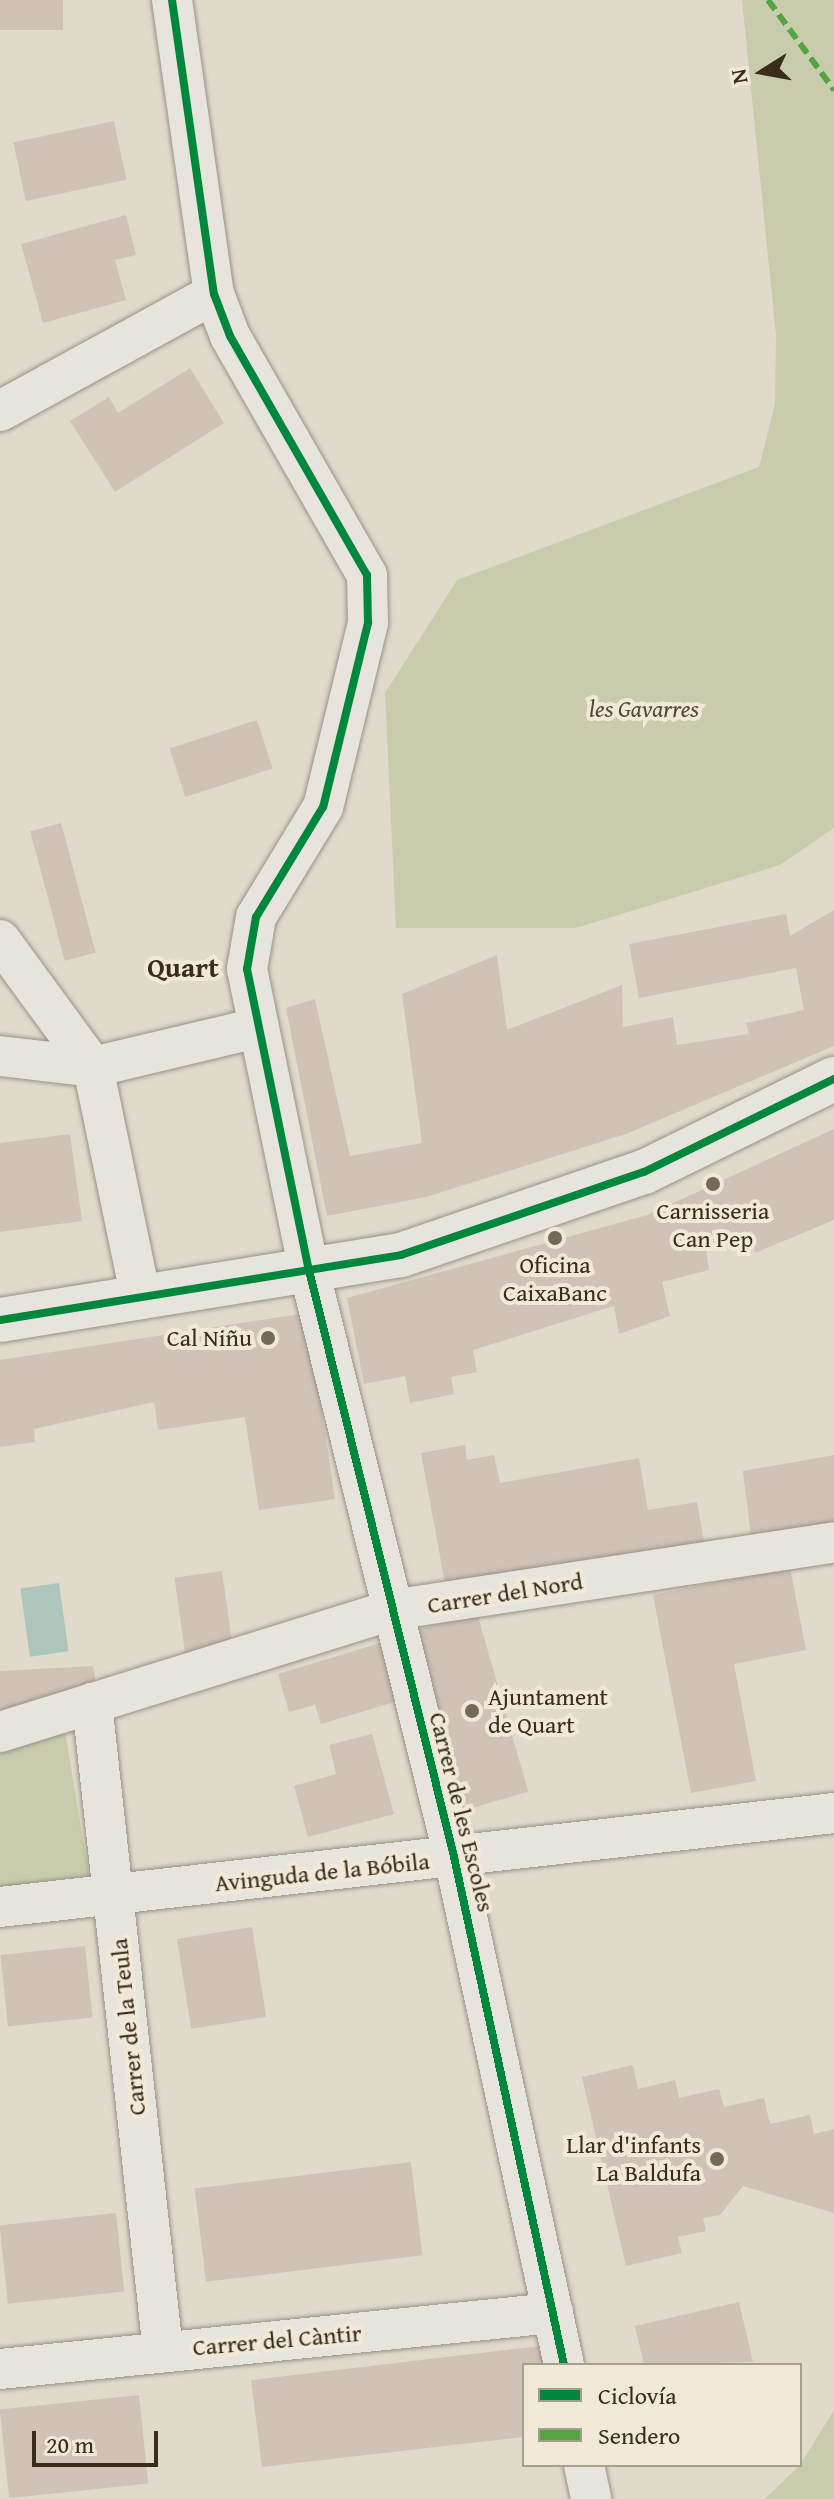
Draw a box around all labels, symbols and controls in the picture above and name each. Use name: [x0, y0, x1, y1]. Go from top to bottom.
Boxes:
north arrow: [722, 32, 802, 112]
text: N: [721, 66, 756, 87]
park label: les Gavarres: [589, 695, 699, 723]
district label: Quart: [147, 950, 219, 984]
marker: Carnisseria Can Pep: [704, 1175, 722, 1193]
place label: Carnisseria Can Pep: [657, 1197, 769, 1253]
marker: Oficina CaixaBanc: [546, 1229, 564, 1247]
place label: Oficina CaixaBanc: [503, 1251, 607, 1307]
place label: Cal Niñu: [167, 1324, 252, 1352]
marker: Cal Niñu: [259, 1329, 277, 1347]
street label: Carrer del Nord: [425, 1567, 585, 1619]
place label: Ajuntament de Quart: [488, 1683, 608, 1739]
marker: Ajuntament de Quart: [463, 1702, 481, 1720]
street label: Carrer de les Escoles: [423, 1709, 501, 1915]
street label: Avinguda de la Bóbila: [213, 1846, 431, 1898]
street label: Carrer de la Teula: [104, 1937, 152, 2117]
place label: Llar d'infants La Baldufa: [566, 2131, 701, 2187]
marker: Llar d'infants La Baldufa: [708, 2150, 726, 2168]
street label: Carrer del Càntir: [191, 2318, 363, 2362]
legend: [522, 2363, 802, 2467]
text: Ciclovía: [598, 2378, 677, 2413]
scale bar: [36, 2415, 162, 2465]
text: Sendero: [598, 2418, 680, 2453]
text: 20 m: [46, 2427, 94, 2462]

